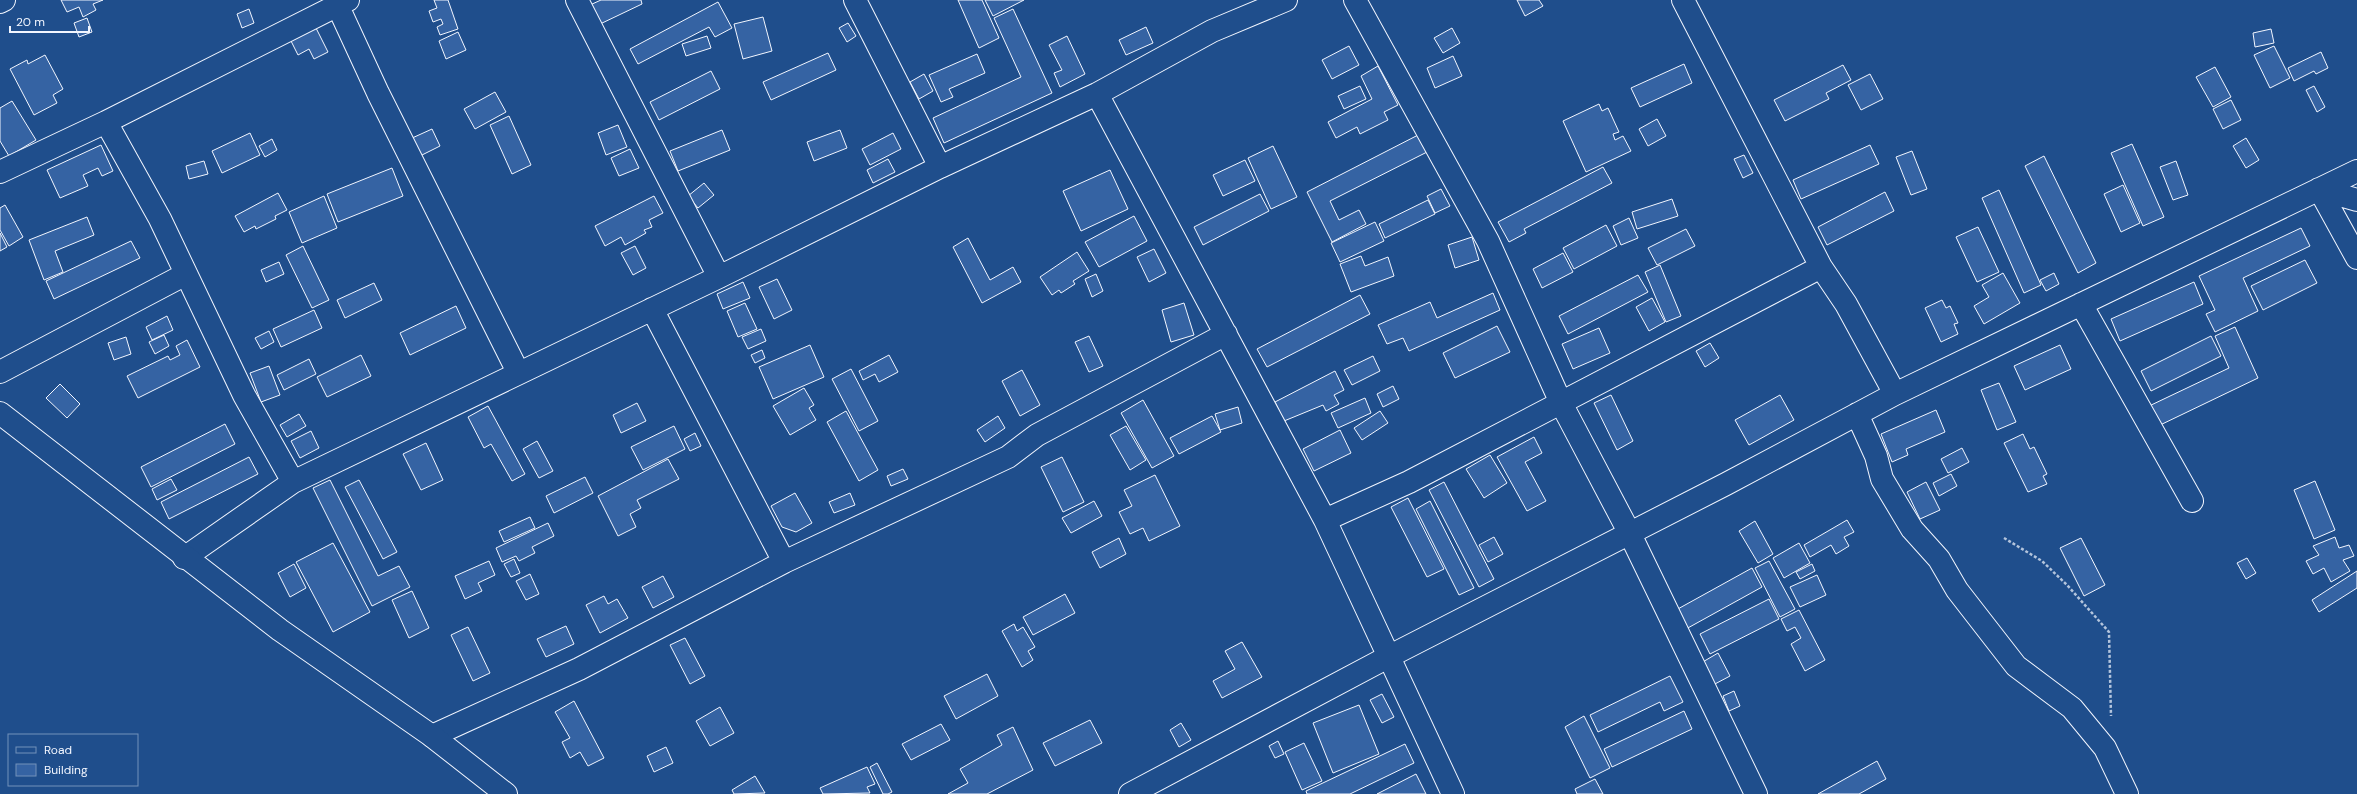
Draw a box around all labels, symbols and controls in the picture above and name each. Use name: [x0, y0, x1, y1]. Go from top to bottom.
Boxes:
scale bar: [10, 8, 89, 34]
text: 20 m: [16, 14, 45, 30]
legend: [8, 734, 138, 786]
text: Road: [44, 742, 72, 758]
text: Building: [44, 762, 88, 778]

